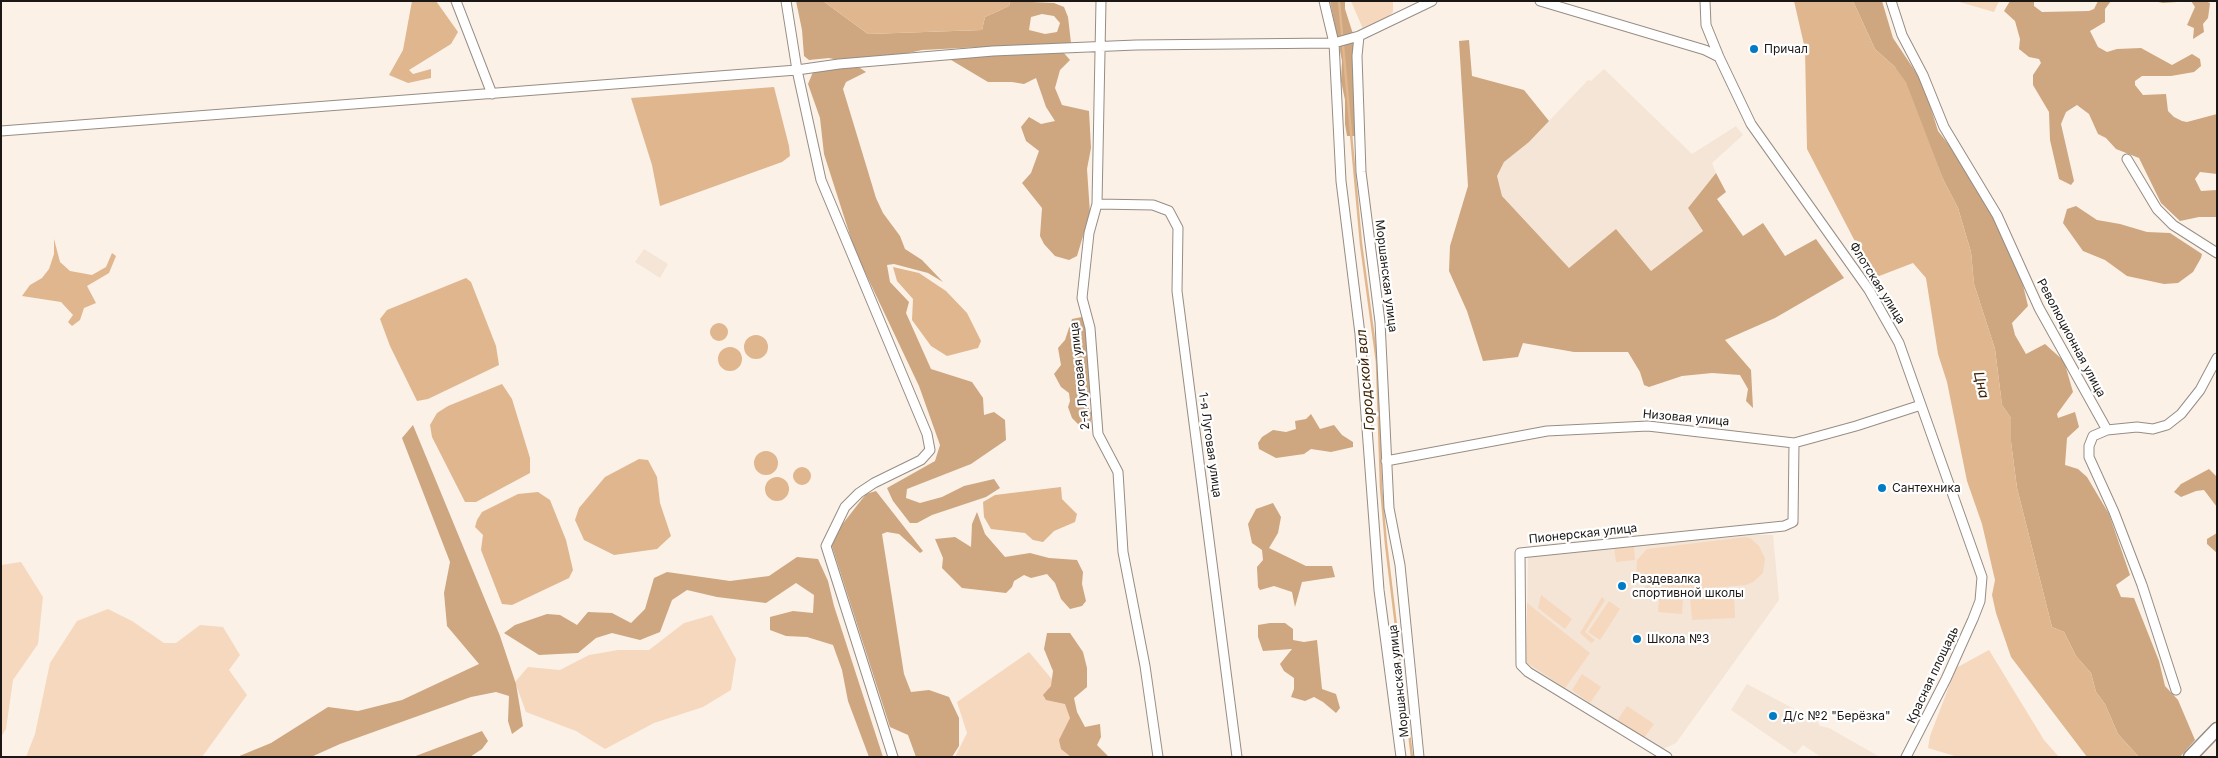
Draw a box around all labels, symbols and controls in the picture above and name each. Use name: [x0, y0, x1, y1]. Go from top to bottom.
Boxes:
place label: Причал: [1764, 42, 1808, 56]
marker: Причал: [1748, 43, 1760, 55]
street label: Моршанская улица: [1372, 219, 1400, 333]
street label: Флотская улица: [1846, 239, 1908, 327]
street label: Революционная улица: [2034, 276, 2108, 400]
street label: 2-я Луговая улица: [1067, 321, 1093, 431]
water label: Городской вал: [1353, 329, 1379, 431]
water label: Цна: [1970, 370, 1992, 400]
street label: 1-я Луговая улица: [1195, 391, 1225, 499]
street label: Низовая улица: [1642, 407, 1730, 429]
place label: Сантехника: [1892, 481, 1961, 495]
marker: Сантехника: [1876, 482, 1888, 494]
street label: Пионерская улица: [1528, 521, 1638, 547]
place label: Раздевалка спортивной школы: [1632, 572, 1744, 600]
marker: Раздевалка спортивной школы: [1616, 580, 1628, 592]
street label: Моршанская улица: [1386, 624, 1412, 738]
street label: Красная площадь: [1904, 624, 1962, 726]
place label: Школа №3: [1647, 632, 1709, 646]
marker: Школа №3: [1631, 633, 1643, 645]
place label: Д/с №2 "Берёзка": [1783, 709, 1891, 723]
marker: Д/с №2 "Берёзка": [1767, 710, 1779, 722]

